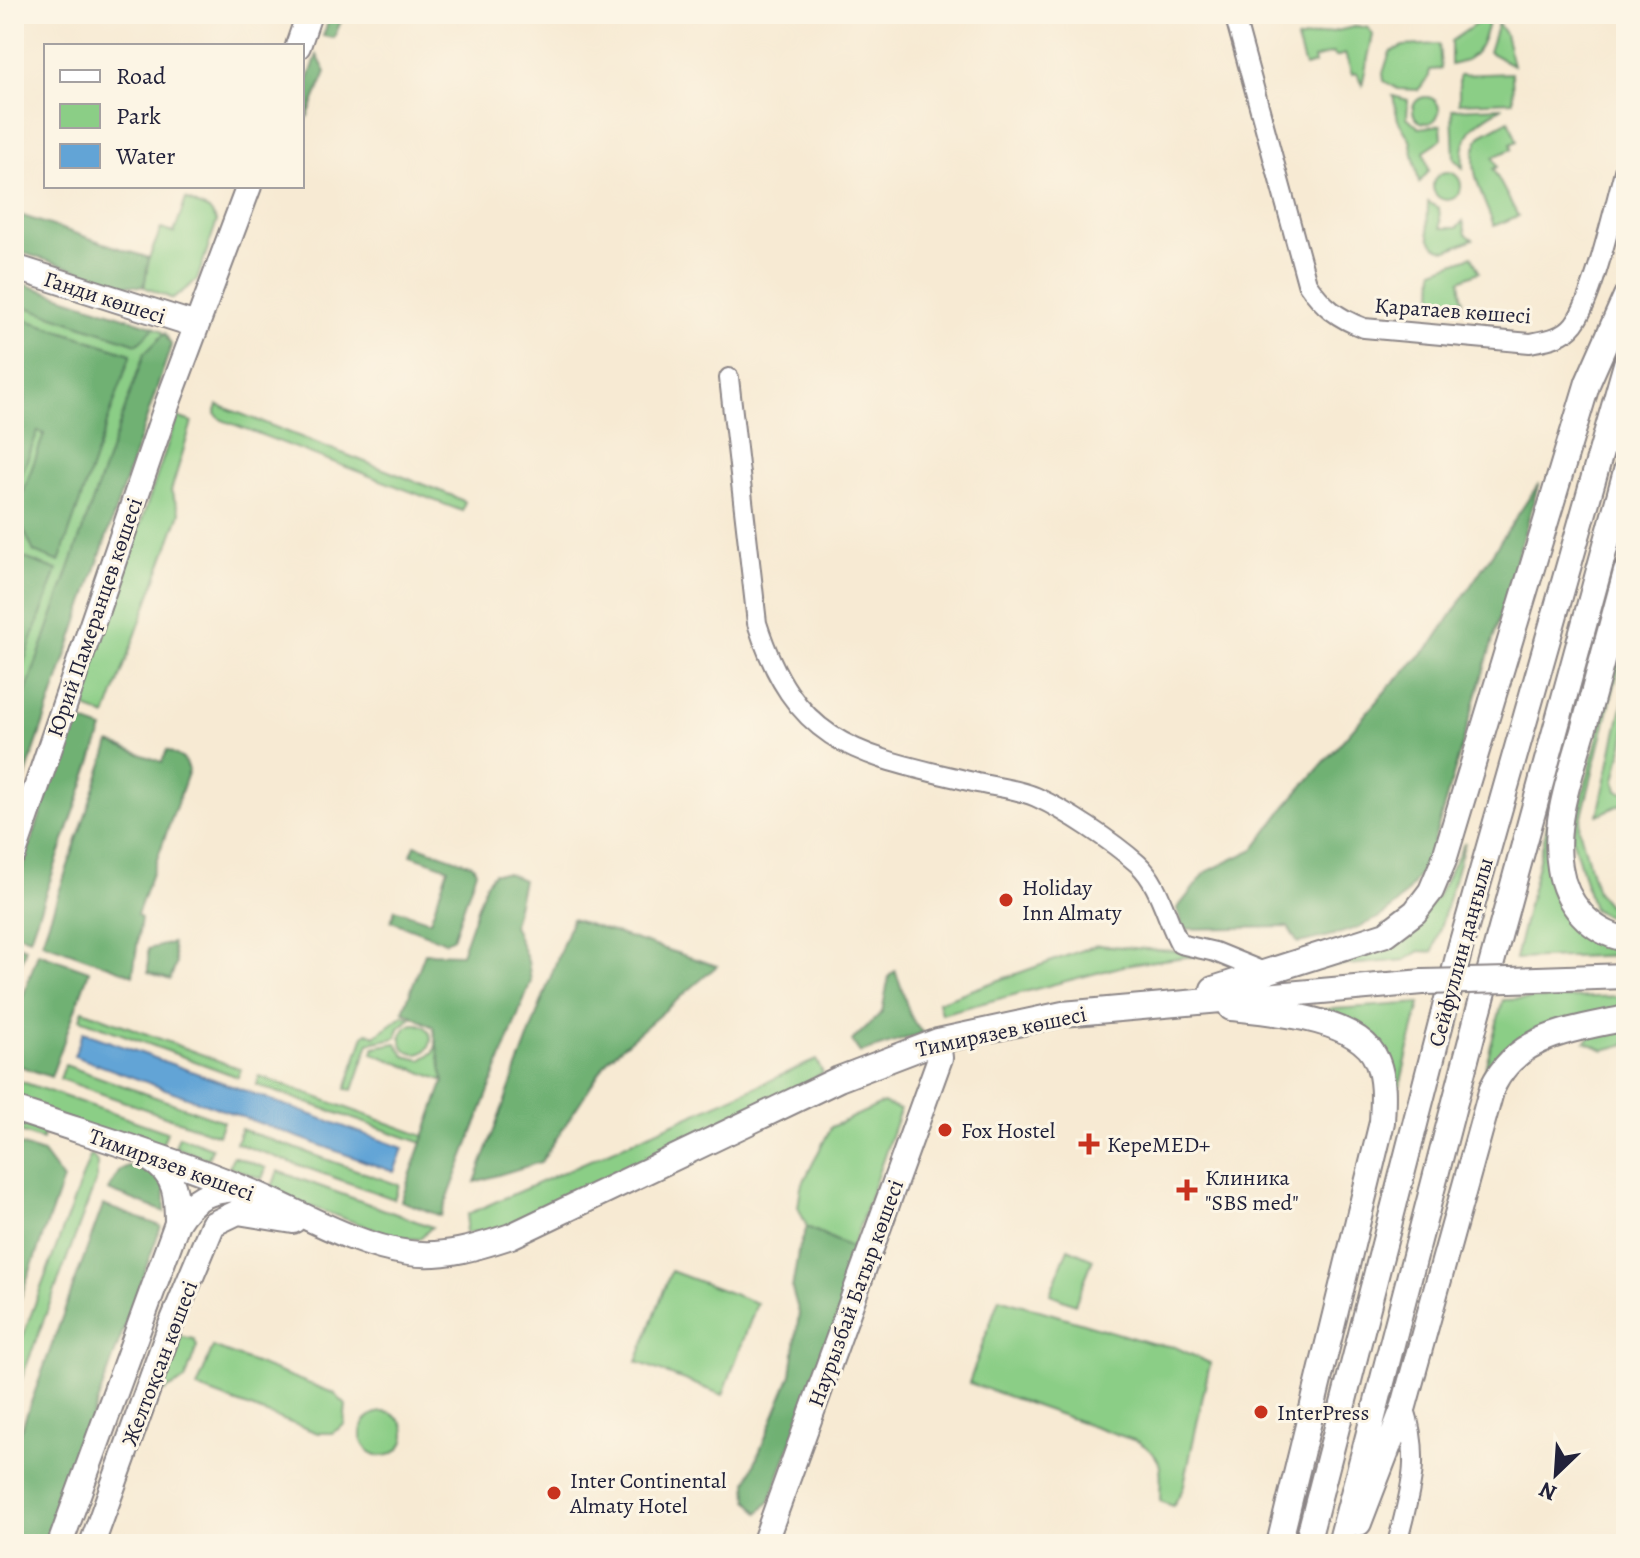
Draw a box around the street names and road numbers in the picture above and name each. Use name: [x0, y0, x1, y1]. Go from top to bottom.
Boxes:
street label: Ганди көшесі: [40, 264, 169, 332]
street label: Қаратаев көшесі: [1374, 291, 1532, 331]
street label: Юрий Памеранцев көшесі: [40, 494, 150, 741]
street label: Сейфуллин даңғылы: [1421, 854, 1501, 1050]
street label: Тимирязев көшесі: [913, 999, 1089, 1065]
street label: Тимирязев көшесі: [85, 1121, 258, 1209]
street label: Наурызбай Батыр көшесі: [801, 1175, 911, 1411]
street label: Желтоқсан көшесі: [115, 1276, 205, 1450]

